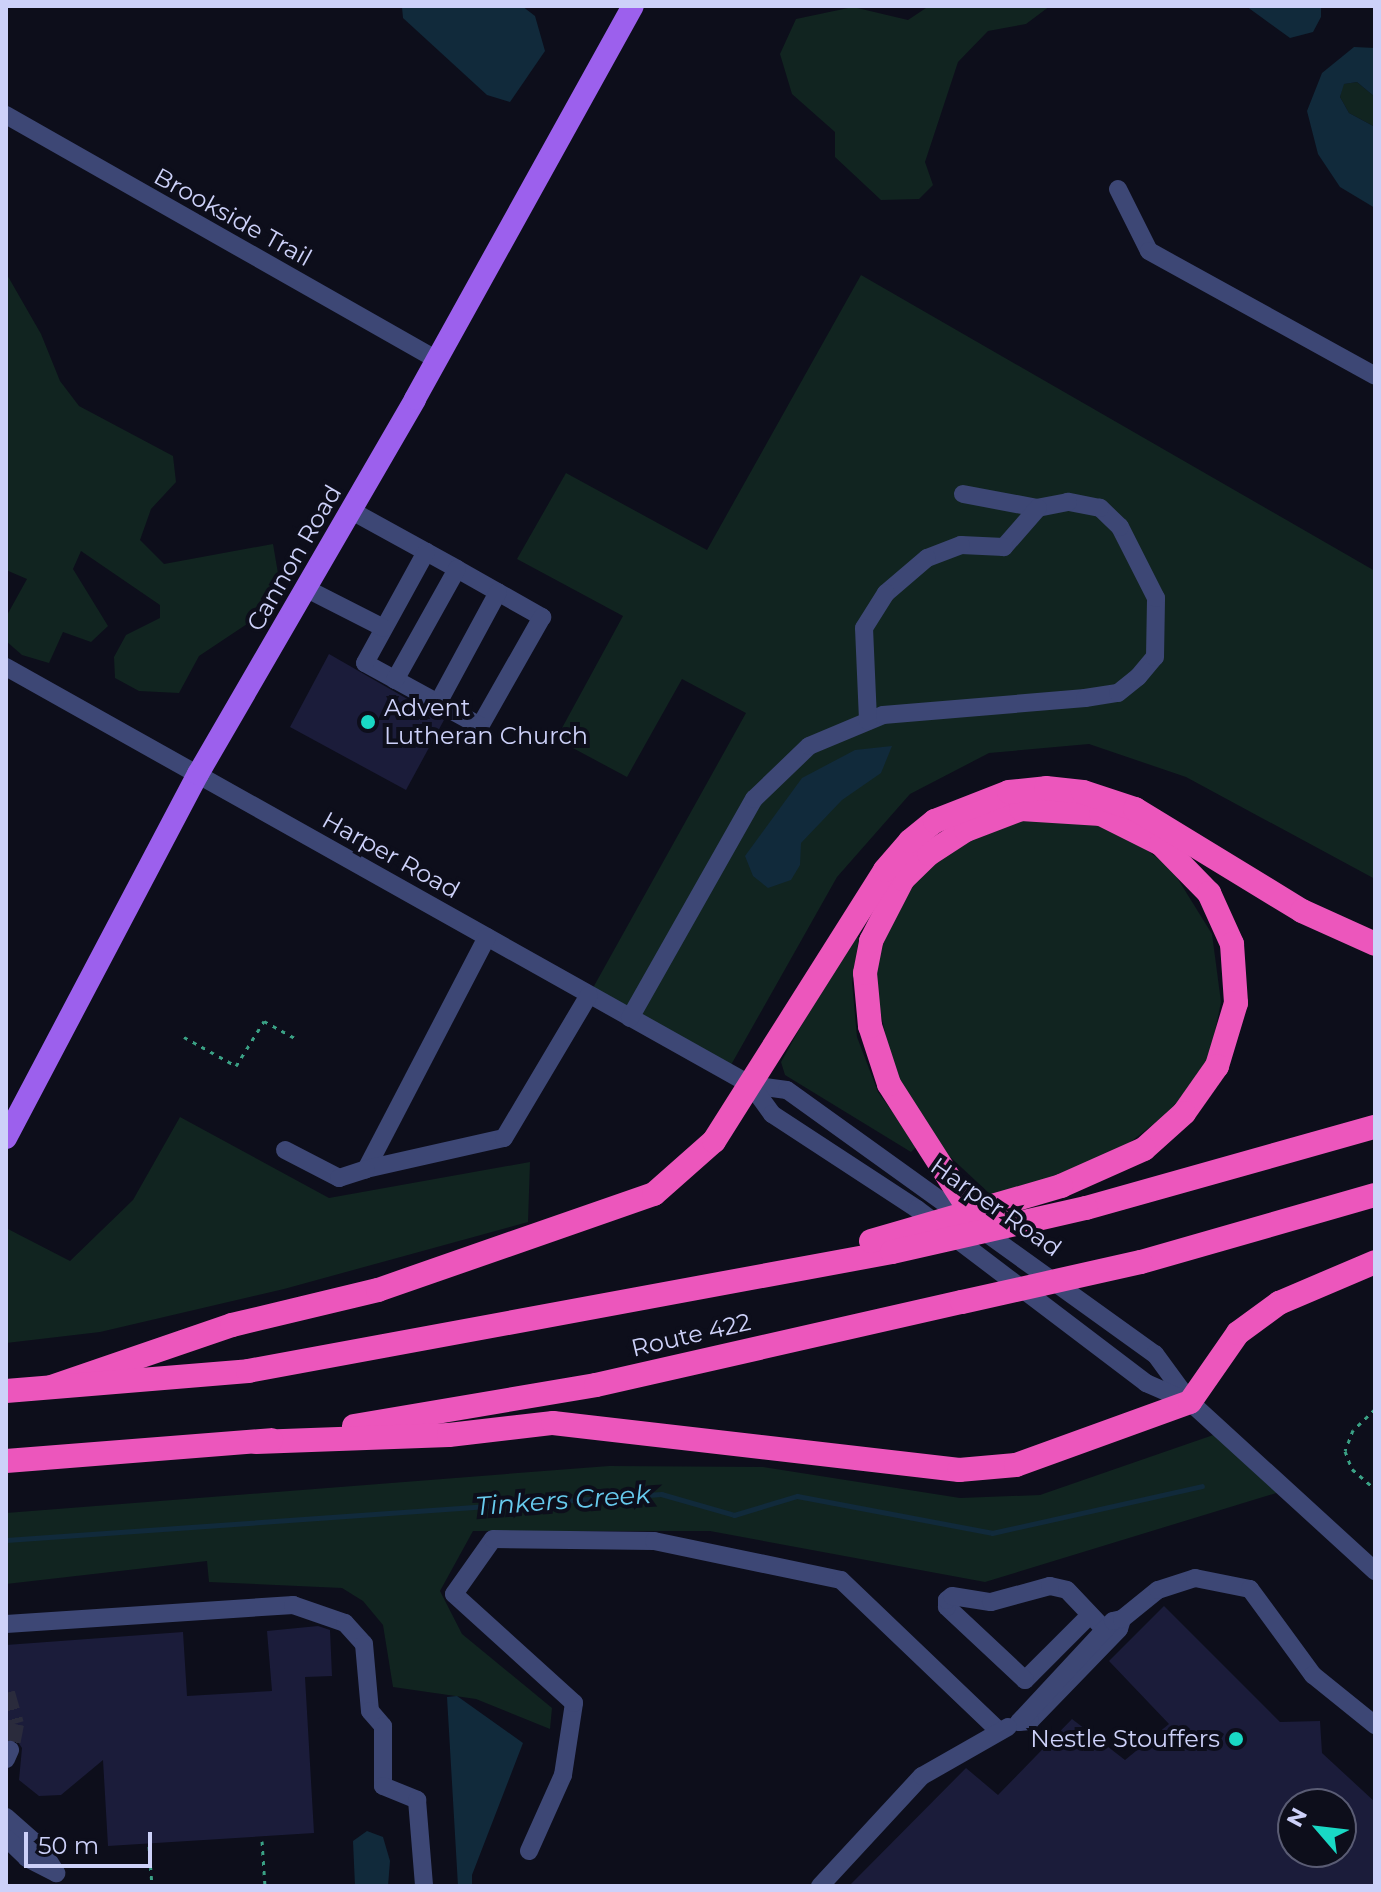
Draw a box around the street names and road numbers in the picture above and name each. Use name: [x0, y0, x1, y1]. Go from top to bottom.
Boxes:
street label: Brookside Trail: [149, 162, 317, 272]
street label: Cannon Road: [241, 480, 347, 636]
street label: Harper Road: [317, 805, 465, 905]
street label: Harper Road: [925, 1151, 1067, 1263]
street label: Route 422: [628, 1307, 754, 1363]

